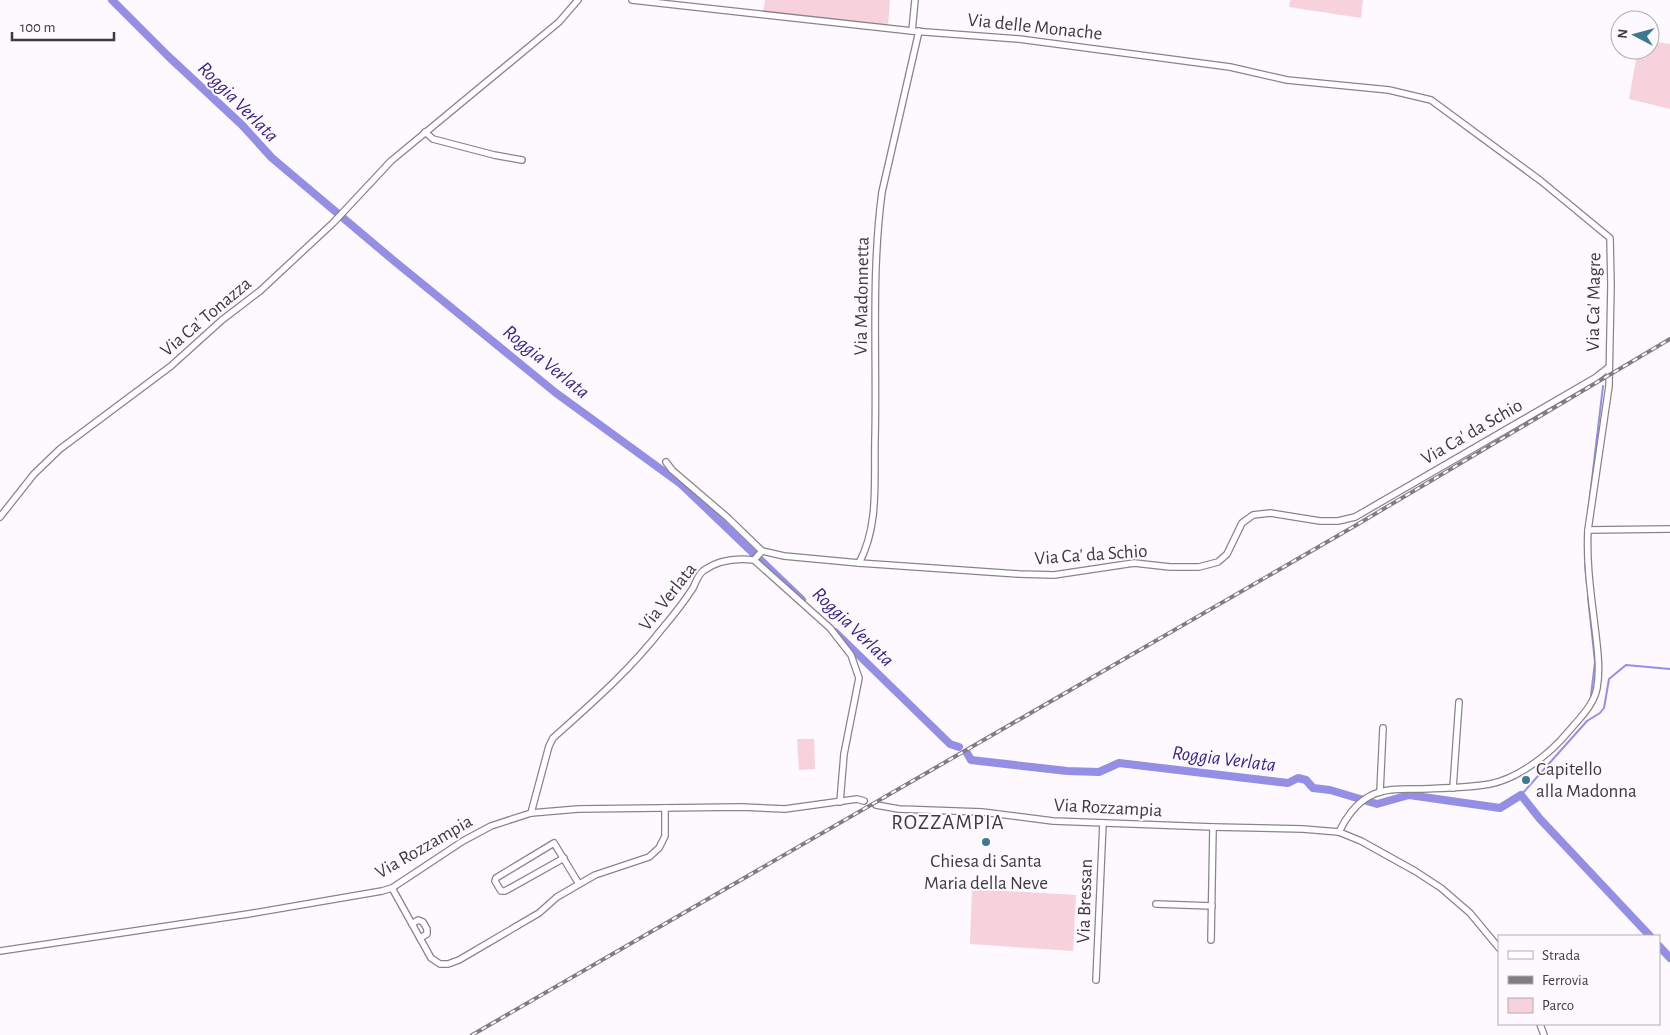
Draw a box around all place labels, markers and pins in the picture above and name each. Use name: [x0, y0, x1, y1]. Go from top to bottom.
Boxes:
place label: Capitello alla Madonna: [1536, 760, 1637, 801]
marker: Capitello alla Madonna: [1520, 774, 1532, 786]
marker: Chiesa di Santa Maria della Neve: [980, 836, 992, 848]
place label: Chiesa di Santa Maria della Neve: [924, 852, 1048, 893]

